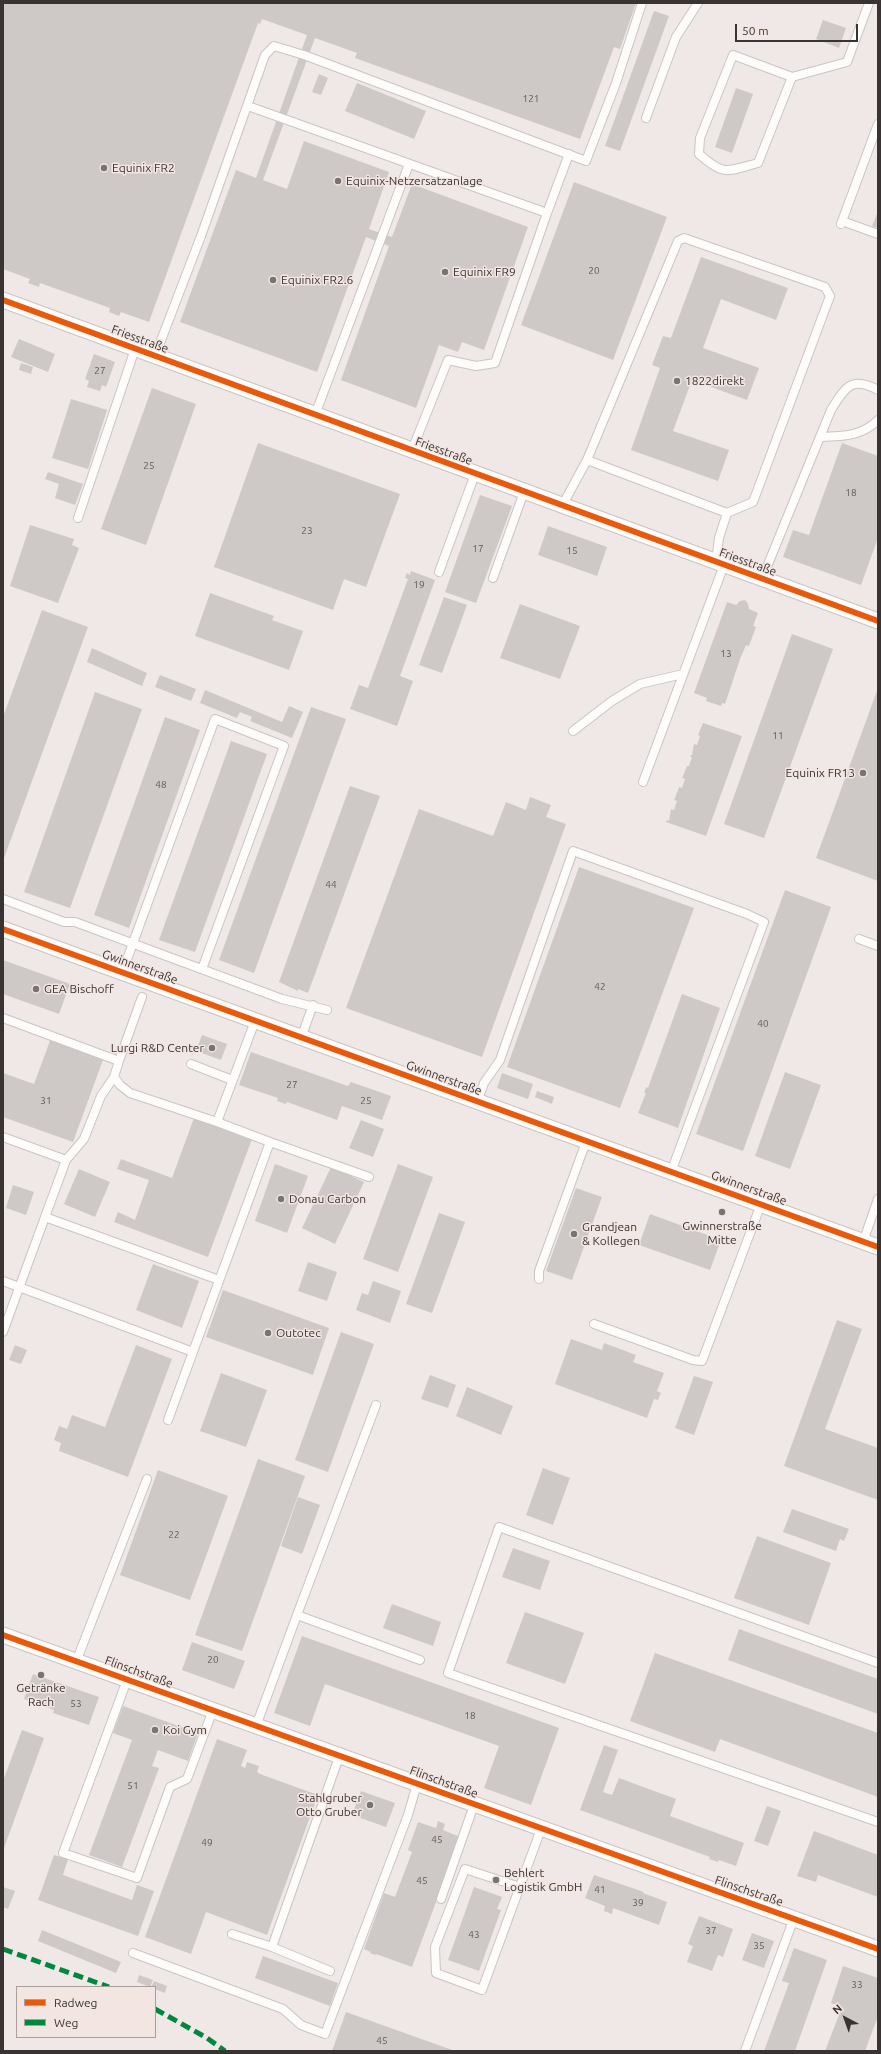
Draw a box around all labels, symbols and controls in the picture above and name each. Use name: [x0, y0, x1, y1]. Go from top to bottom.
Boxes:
scale bar: [737, 16, 860, 42]
text: 50 m: [742, 24, 769, 37]
house number: 121: [523, 93, 539, 105]
place label: Equinix FR2: [112, 161, 175, 175]
marker: Equinix FR2: [99, 163, 109, 173]
place label: Equinix-Netzersatzanlage: [346, 174, 483, 188]
marker: Equinix-Netzersatzanlage: [333, 176, 343, 186]
place label: Equinix FR9: [453, 265, 516, 279]
house number: 20: [588, 265, 600, 277]
marker: Equinix FR9: [440, 267, 450, 277]
place label: Equinix FR2.6: [281, 273, 353, 287]
marker: Equinix FR2.6: [268, 275, 278, 285]
street label: Friesstraße: [109, 322, 171, 356]
house number: 27: [94, 365, 106, 377]
place label: 1822direkt: [685, 374, 744, 388]
marker: 1822direkt: [672, 376, 682, 386]
street label: Friesstraße: [413, 434, 475, 468]
house number: 25: [143, 460, 155, 472]
house number: 18: [845, 487, 857, 499]
house number: 23: [301, 525, 313, 537]
house number: 17: [472, 543, 484, 555]
house number: 15: [566, 545, 578, 557]
street label: Friesstraße: [717, 545, 779, 579]
house number: 19: [413, 579, 425, 591]
house number: 13: [720, 648, 732, 660]
house number: 11: [772, 730, 784, 742]
place label: Equinix FR13: [786, 766, 855, 780]
marker: Equinix FR13: [858, 768, 868, 778]
house number: 48: [155, 779, 167, 791]
house number: 44: [325, 879, 337, 891]
street label: Gwinnerstraße: [100, 947, 180, 987]
house number: 42: [594, 981, 606, 993]
place label: GEA Bischoff: [44, 982, 114, 996]
marker: GEA Bischoff: [31, 984, 41, 994]
house number: 40: [757, 1018, 769, 1030]
place label: Lurgi R&D Center: [111, 1041, 204, 1055]
marker: Lurgi R&D Center: [207, 1043, 217, 1053]
street label: Gwinnerstraße: [404, 1058, 484, 1098]
house number: 27: [286, 1079, 298, 1091]
house number: 31: [40, 1095, 52, 1107]
house number: 25: [360, 1095, 372, 1107]
street label: Gwinnerstraße: [709, 1168, 789, 1208]
place label: Donau Carbon: [289, 1192, 366, 1206]
marker: Donau Carbon: [276, 1194, 286, 1204]
marker: Gwinnerstraße Mitte: [717, 1207, 727, 1217]
place label: Gwinnerstraße Mitte: [682, 1219, 762, 1247]
place label: Grandjean & Kollegen: [582, 1220, 640, 1248]
marker: Grandjean & Kollegen: [569, 1229, 579, 1239]
place label: Outotec: [276, 1326, 321, 1340]
marker: Outotec: [263, 1328, 273, 1338]
house number: 22: [168, 1529, 180, 1541]
street label: Flinschstraße: [103, 1653, 175, 1691]
house number: 20: [207, 1654, 219, 1666]
marker: Getränke Rach: [36, 1670, 46, 1680]
place label: Getränke Rach: [16, 1681, 66, 1709]
house number: 53: [70, 1698, 82, 1710]
house number: 18: [464, 1710, 476, 1722]
place label: Koi Gym: [163, 1723, 207, 1737]
marker: Koi Gym: [150, 1725, 160, 1735]
street label: Flinschstraße: [408, 1763, 480, 1801]
house number: 51: [127, 1780, 139, 1792]
place label: Stahlgruber Otto Gruber: [296, 1791, 362, 1819]
marker: Stahlgruber Otto Gruber: [365, 1800, 375, 1810]
house number: 45: [431, 1834, 443, 1846]
house number: 49: [201, 1837, 213, 1849]
place label: Behlert Logistik GmbH: [504, 1866, 582, 1894]
street label: Flinschstraße: [713, 1873, 785, 1909]
house number: 45: [416, 1875, 428, 1887]
marker: Behlert Logistik GmbH: [491, 1875, 501, 1885]
house number: 41: [594, 1884, 606, 1896]
house number: 39: [632, 1897, 644, 1909]
house number: 37: [705, 1925, 717, 1937]
house number: 43: [468, 1929, 480, 1941]
house number: 35: [753, 1940, 765, 1952]
house number: 33: [851, 1979, 863, 1991]
legend: [16, 1986, 156, 2038]
text: Radweg: [54, 1996, 97, 2009]
north arrow: [825, 1998, 865, 2038]
text: N: [830, 2002, 844, 2016]
text: Weg: [54, 2016, 78, 2029]
house number: 45: [376, 2035, 388, 2047]

